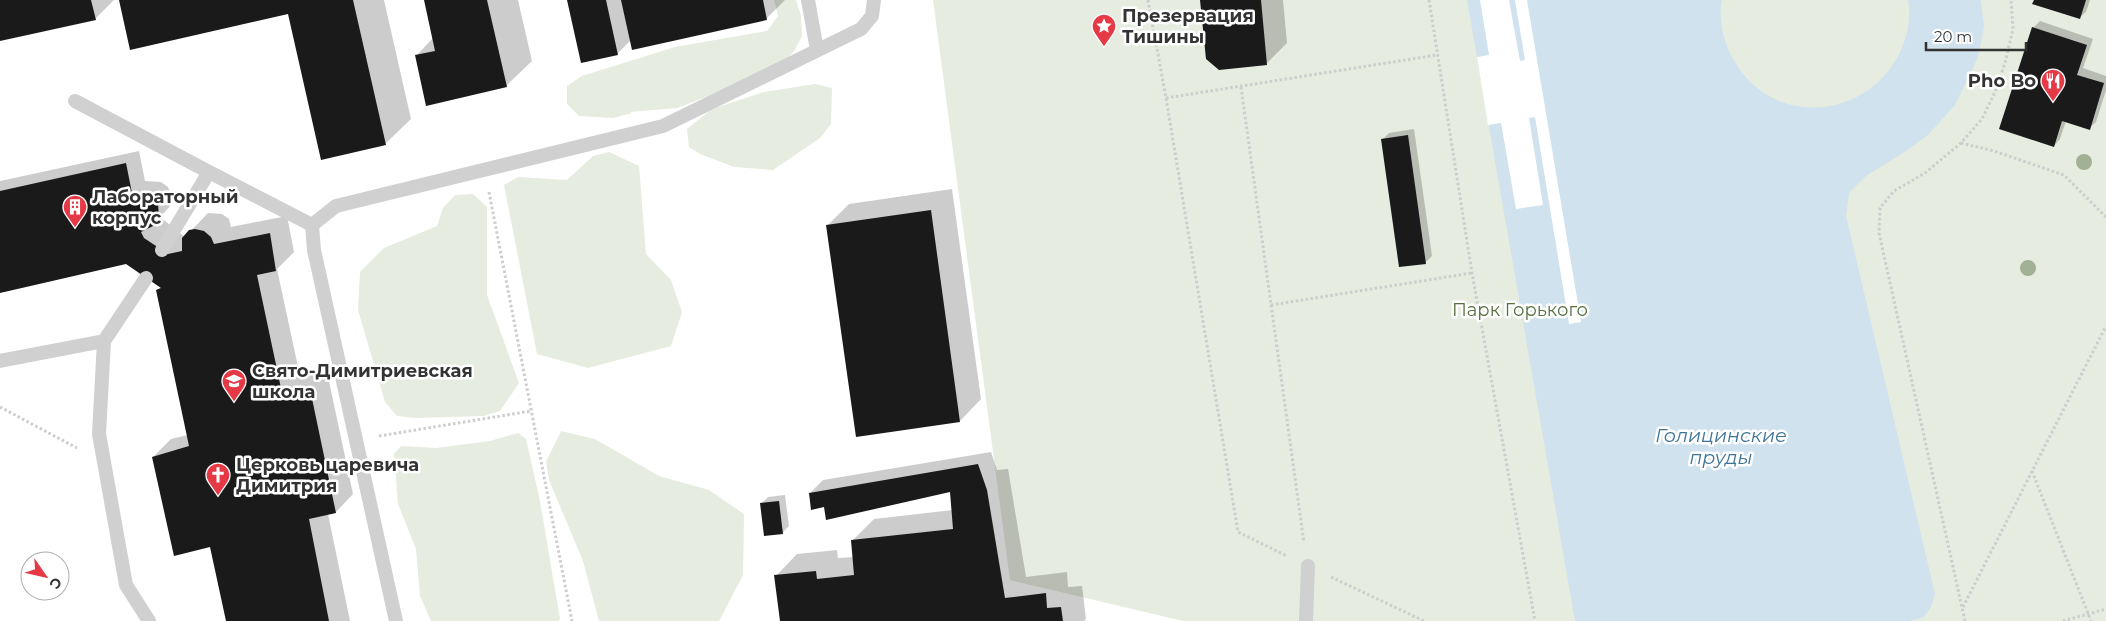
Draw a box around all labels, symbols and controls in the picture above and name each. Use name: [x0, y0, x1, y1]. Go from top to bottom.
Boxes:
place label: Презервация Тишины: [1122, 5, 1254, 48]
place icon: Презервация Тишины: [1091, 13, 1117, 47]
scale bar: [1926, 20, 2026, 52]
text: 20 m: [1934, 27, 1972, 46]
restaurant icon: Pho Bo: [2040, 68, 2066, 102]
place label: Pho Bo: [1968, 70, 2036, 92]
place label: Лабораторный корпус: [92, 186, 239, 229]
building icon: Лабораторный корпус: [62, 194, 88, 228]
park label: Парк Горького: [1452, 299, 1588, 321]
place label: Свято-Димитриевская школа: [252, 360, 473, 403]
school or university icon: Свято-Димитриевская школа: [221, 368, 247, 402]
water label: Голицинские пруды: [1655, 424, 1787, 469]
place label: Церковь царевича Димитрия: [236, 454, 419, 497]
church icon: Церковь царевича Димитрия: [205, 462, 231, 496]
north arrow: [20, 551, 70, 601]
text: С: [45, 574, 66, 593]

